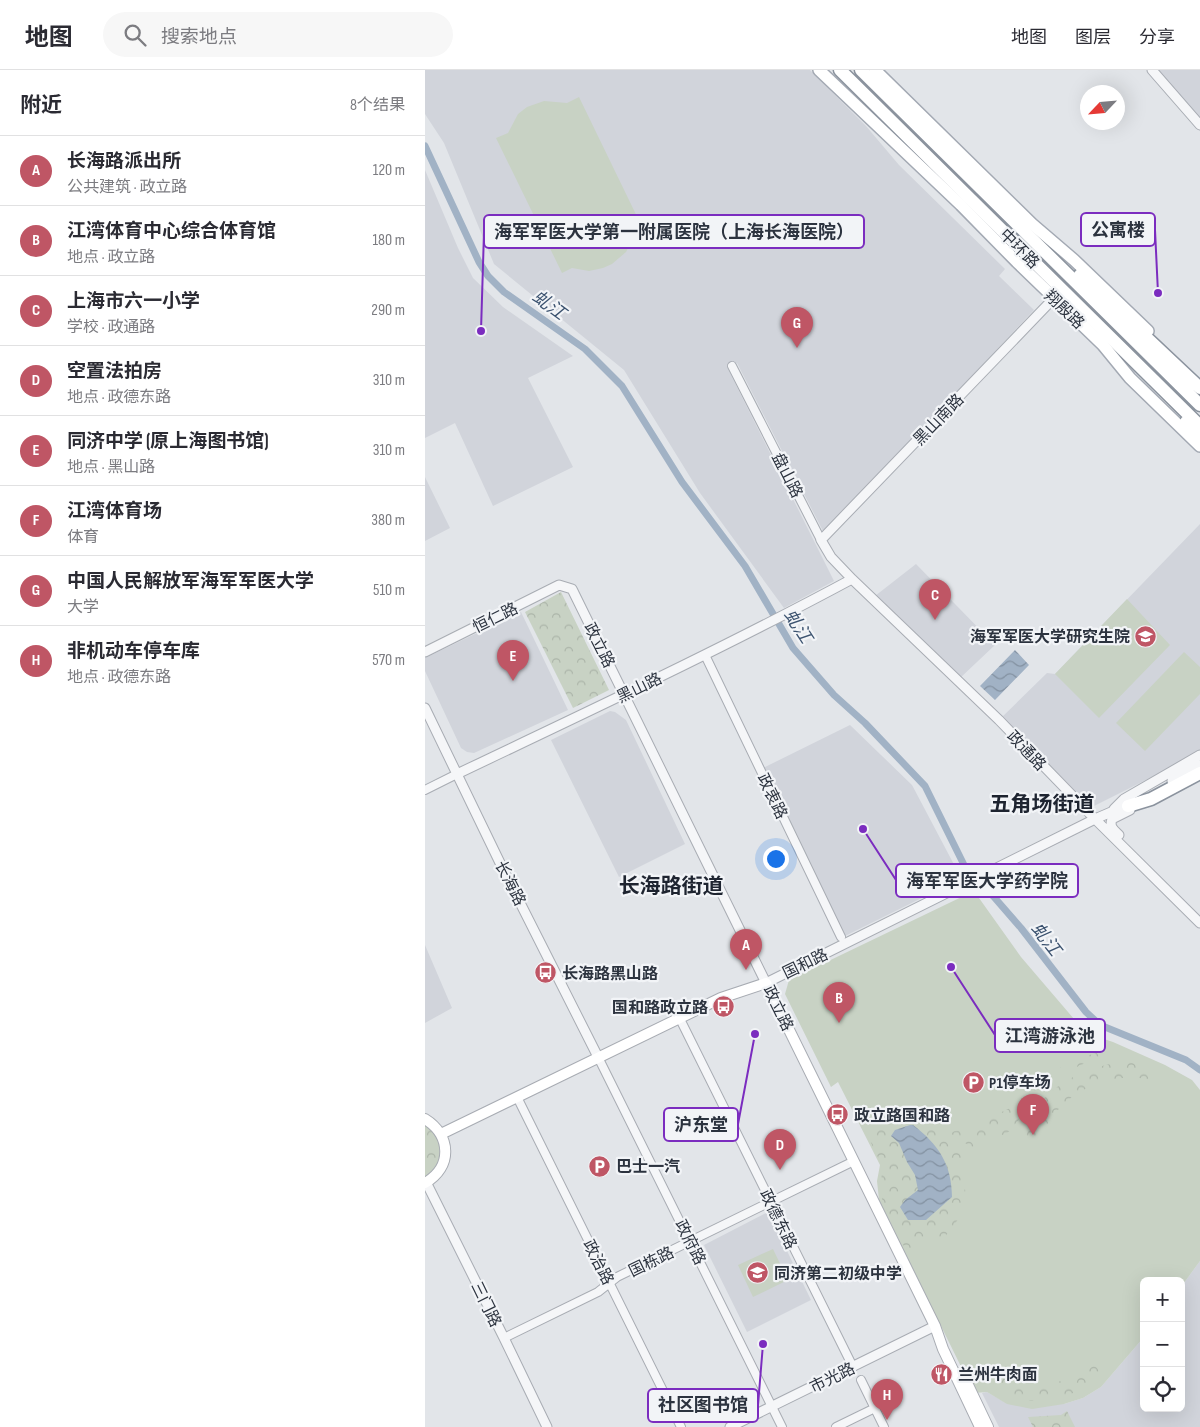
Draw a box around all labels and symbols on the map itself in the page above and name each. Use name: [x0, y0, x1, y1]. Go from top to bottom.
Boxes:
north arrow: [1080, 85, 1125, 130]
callout: 公寓楼: [1081, 213, 1155, 246]
callout: 海军军医大学第一附属医院（上海长海医院）: [484, 215, 864, 248]
text: 公寓楼: [1091, 220, 1145, 241]
text: 海军军医大学第一附属医院（上海长海医院）: [494, 222, 854, 243]
street label: 中环路: [995, 225, 1043, 273]
water label: 虬江: [528, 286, 571, 326]
street label: 翔殷路: [1040, 287, 1088, 334]
pin: G: [781, 307, 813, 348]
street label: 黑山南路: [910, 390, 968, 450]
street label: 盘山路: [767, 450, 806, 501]
pin: C: [919, 579, 951, 620]
street label: 恒仁路: [470, 599, 521, 637]
water label: 虬江: [779, 605, 817, 649]
street label: 政立路: [579, 620, 618, 671]
school or university icon: 海军军医大学研究生院: [1134, 624, 1158, 648]
place label: 海军军医大学研究生院: [970, 628, 1130, 647]
pin: E: [497, 640, 529, 681]
street label: 黑山路: [614, 669, 665, 707]
street label: 政通路: [1002, 727, 1049, 775]
street label: 政衷路: [753, 771, 791, 822]
district label: 五角场街道: [990, 792, 1095, 817]
your location: [763, 846, 789, 872]
street label: 长海路: [490, 858, 529, 909]
callout: 海军军医大学药学院: [896, 864, 1078, 897]
text: 海军军医大学药学院: [906, 871, 1068, 892]
district label: 长海路街道: [619, 874, 724, 899]
water label: 虬江: [1026, 919, 1066, 962]
pin: A: [730, 929, 762, 970]
street label: 国和路: [780, 945, 831, 983]
bus stop icon: 长海路黑山路: [534, 961, 558, 985]
place label: 长海路黑山路: [562, 965, 658, 984]
pin: B: [823, 982, 855, 1023]
street label: 政立路: [759, 983, 797, 1034]
bus stop icon: 国和路政立路: [712, 995, 736, 1019]
place label: 国和路政立路: [612, 999, 708, 1018]
callout: 江湾游泳池: [995, 1019, 1105, 1052]
text: 江湾游泳池: [1005, 1026, 1095, 1047]
parking icon: P1停车场: [961, 1070, 985, 1094]
place label: P1停车场: [989, 1074, 1051, 1093]
pin: F: [1017, 1094, 1049, 1135]
bus stop icon: 政立路国和路: [826, 1103, 850, 1127]
place label: 政立路国和路: [854, 1107, 950, 1126]
callout: 沪东堂: [664, 1108, 738, 1141]
text: 沪东堂: [674, 1115, 728, 1136]
pin: D: [764, 1129, 796, 1170]
parking icon: 巴士一汽: [588, 1154, 612, 1178]
place label: 巴士一汽: [616, 1158, 680, 1177]
street label: 政德东路: [755, 1187, 800, 1253]
street label: 政府路: [670, 1217, 709, 1268]
street label: 政治路: [578, 1237, 617, 1288]
street label: 国栋路: [626, 1243, 677, 1281]
school or university icon: 同济第二初级中学: [746, 1261, 770, 1285]
place label: 同济第二初级中学: [774, 1265, 902, 1284]
street label: 三门路: [467, 1279, 505, 1330]
street label: 市光路: [807, 1359, 858, 1397]
restaurant icon: 兰州牛肉面: [930, 1362, 954, 1386]
place label: 兰州牛肉面: [958, 1365, 1038, 1385]
pin: H: [871, 1379, 903, 1420]
callout: 社区图书馆: [648, 1389, 758, 1422]
text: 社区图书馆: [658, 1395, 748, 1416]

